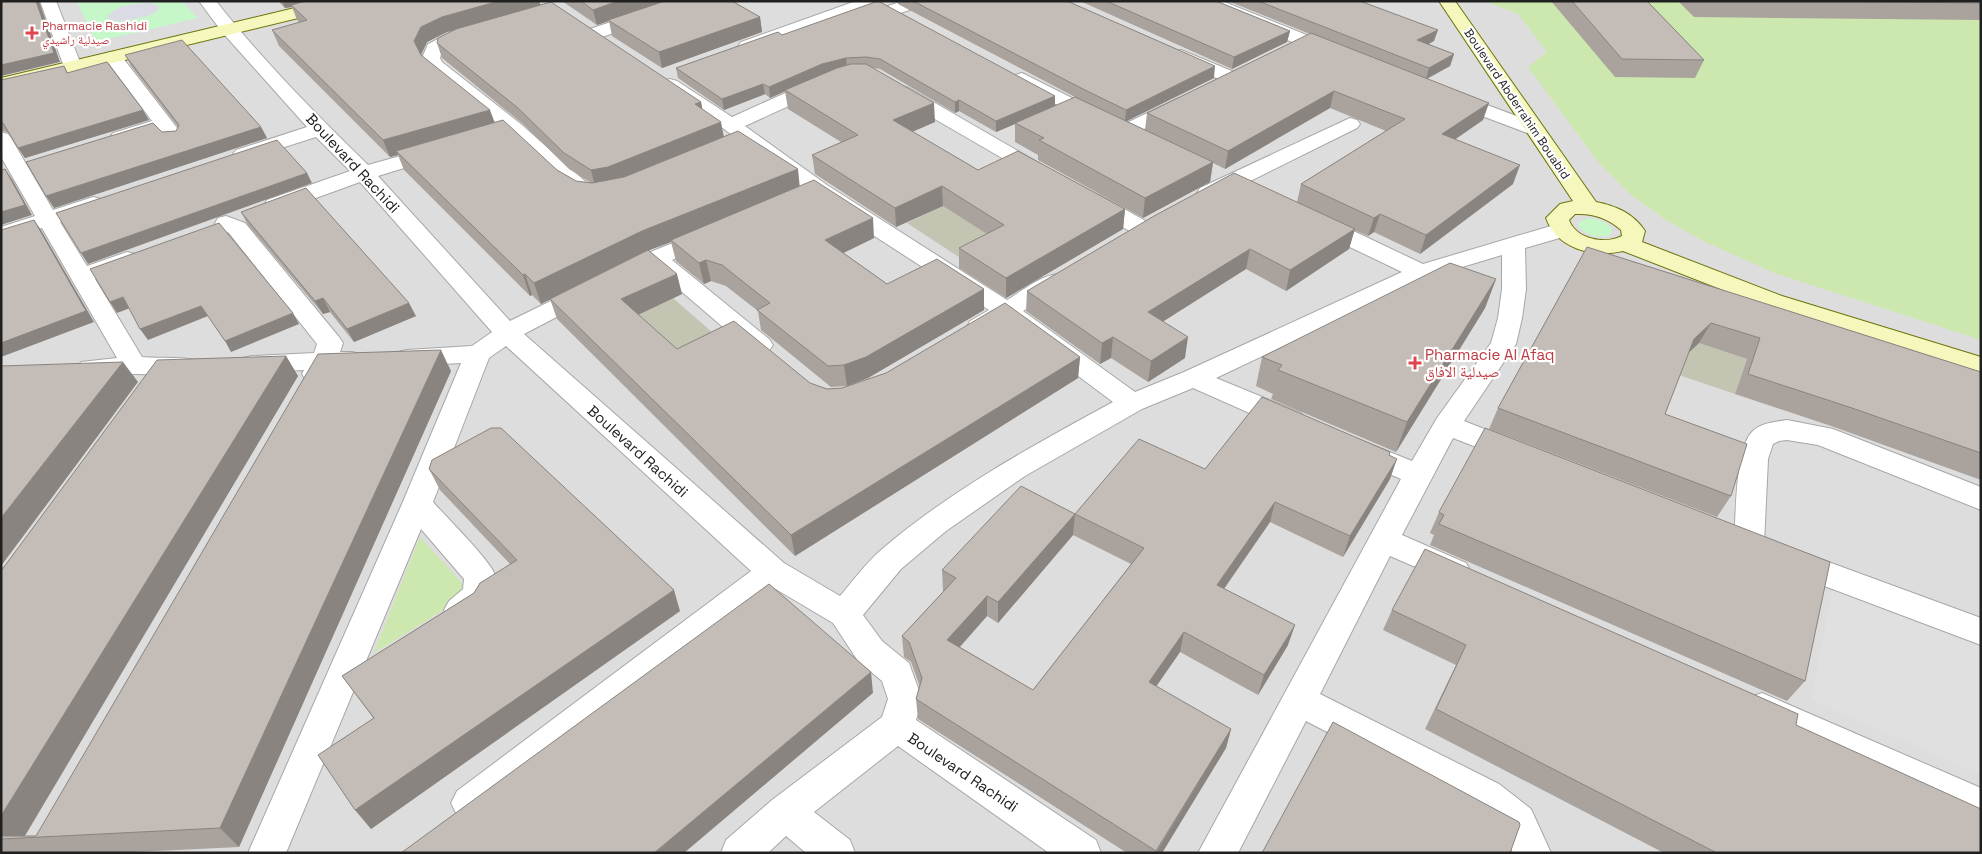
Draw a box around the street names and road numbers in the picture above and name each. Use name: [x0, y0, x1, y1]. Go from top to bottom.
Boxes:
street label: Boulevard Abderrahim Bouabid: [1461, 26, 1573, 182]
street label: Boulevard Rachidi: [302, 109, 404, 217]
street label: Boulevard Rachidi: [584, 401, 692, 501]
street label: Boulevard Rachidi: [904, 728, 1022, 816]

